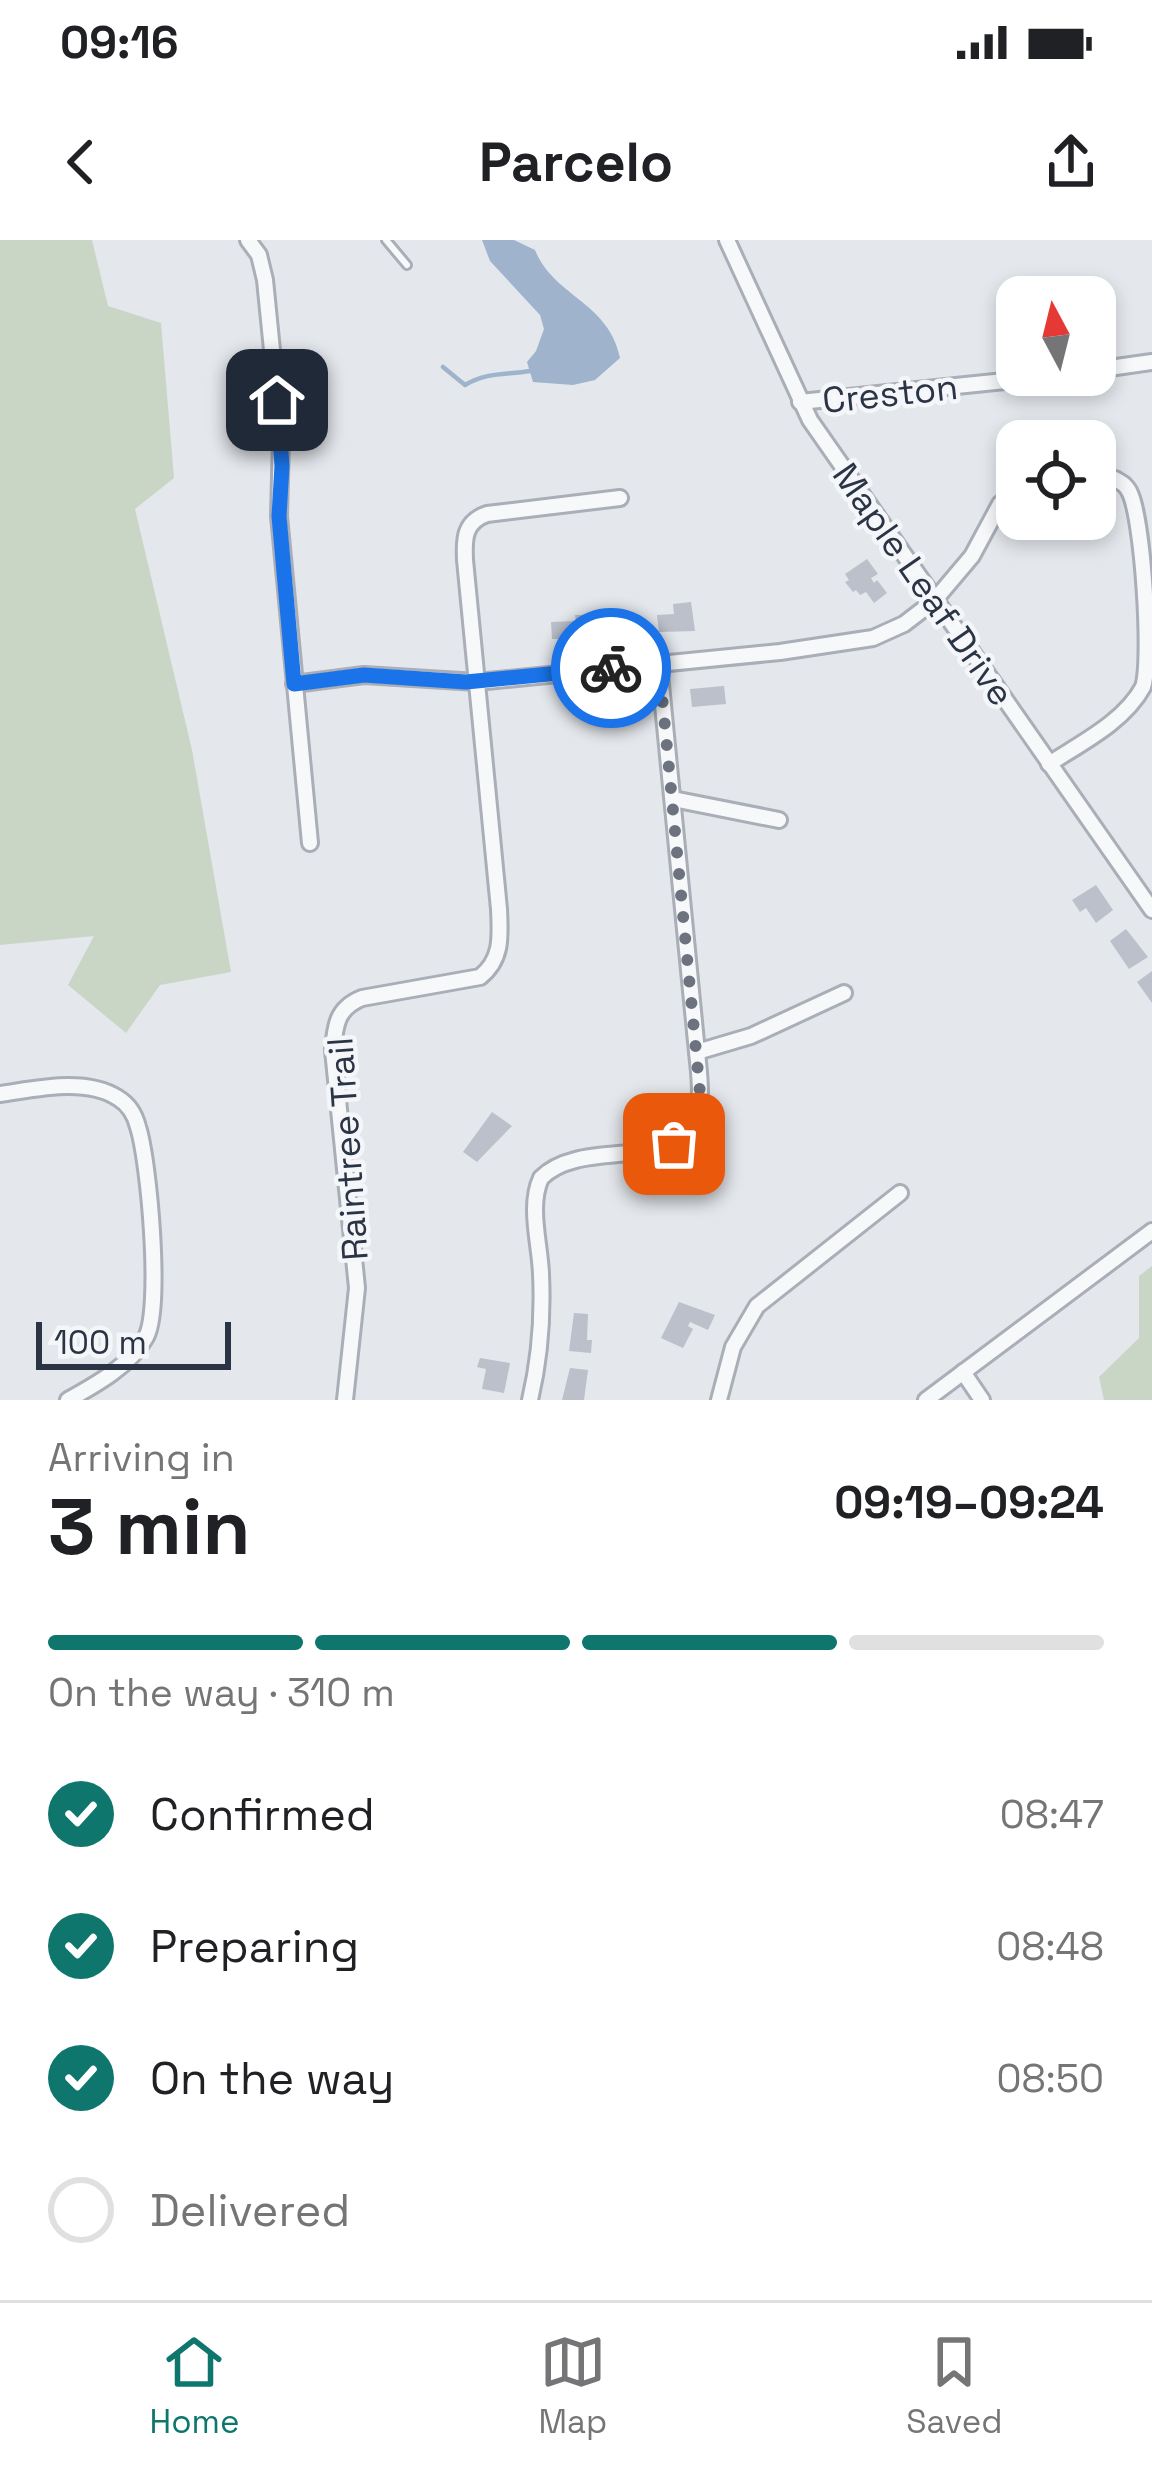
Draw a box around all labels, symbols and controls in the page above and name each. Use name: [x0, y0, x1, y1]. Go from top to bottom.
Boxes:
text: 09:16: [60, 14, 179, 71]
text: Parcelo: [479, 128, 673, 197]
icon: back: [48, 129, 114, 195]
icon: share: [1038, 129, 1104, 195]
north arrow: [996, 276, 1116, 396]
map controls: [996, 276, 1116, 540]
pin: [226, 349, 328, 451]
street label: Creston: [820, 364, 960, 424]
icon: home: [244, 367, 310, 433]
button: locate: [996, 420, 1116, 540]
street label: Maple Leaf Drive: [822, 454, 1024, 715]
courier: [551, 608, 671, 728]
icon: bike: [578, 635, 644, 701]
street label: Raintree Trail: [317, 1036, 379, 1262]
pin: [623, 1093, 725, 1195]
icon: bag: [641, 1111, 707, 1177]
scale bar: [36, 1316, 231, 1369]
text: 100 m: [54, 1322, 147, 1364]
text: Arriving in: [48, 1433, 235, 1482]
text: 09:19–09:24: [834, 1474, 1104, 1531]
text: 3 min: [48, 1477, 251, 1577]
text: On the way · 310 m: [48, 1668, 395, 1717]
icon: check: [48, 1781, 114, 1847]
text: Confirmed: [150, 1786, 375, 1843]
text: 08:47: [1000, 1790, 1104, 1839]
icon: check: [48, 1913, 114, 1979]
text: Preparing: [150, 1918, 359, 1975]
text: 08:48: [996, 1922, 1104, 1971]
icon: check: [48, 2045, 114, 2111]
text: On the way: [150, 2050, 394, 2107]
text: 08:50: [996, 2054, 1104, 2103]
text: Delivered: [150, 2182, 350, 2239]
tab: Home: [150, 2329, 239, 2443]
tab: Map: [538, 2329, 607, 2443]
tab: Saved: [906, 2329, 1002, 2443]

